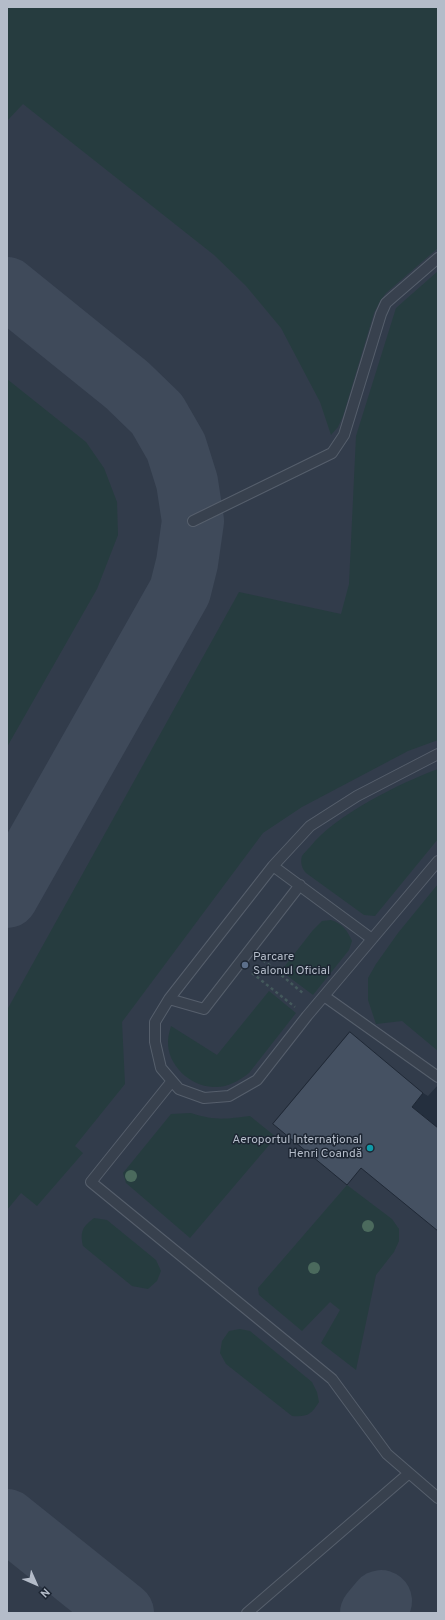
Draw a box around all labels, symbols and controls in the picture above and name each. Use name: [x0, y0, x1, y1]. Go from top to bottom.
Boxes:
place label: Parcare Salonul Oficial: [253, 951, 330, 979]
marker: Parcare Salonul Oficial: [240, 960, 250, 970]
place label: Aeroportul Internațional Henri Coandă: [232, 1134, 362, 1162]
marker: Aeroportul Internațional Henri Coandă: [365, 1143, 375, 1153]
north arrow: [16, 1564, 56, 1604]
text: N: [37, 1585, 52, 1600]

